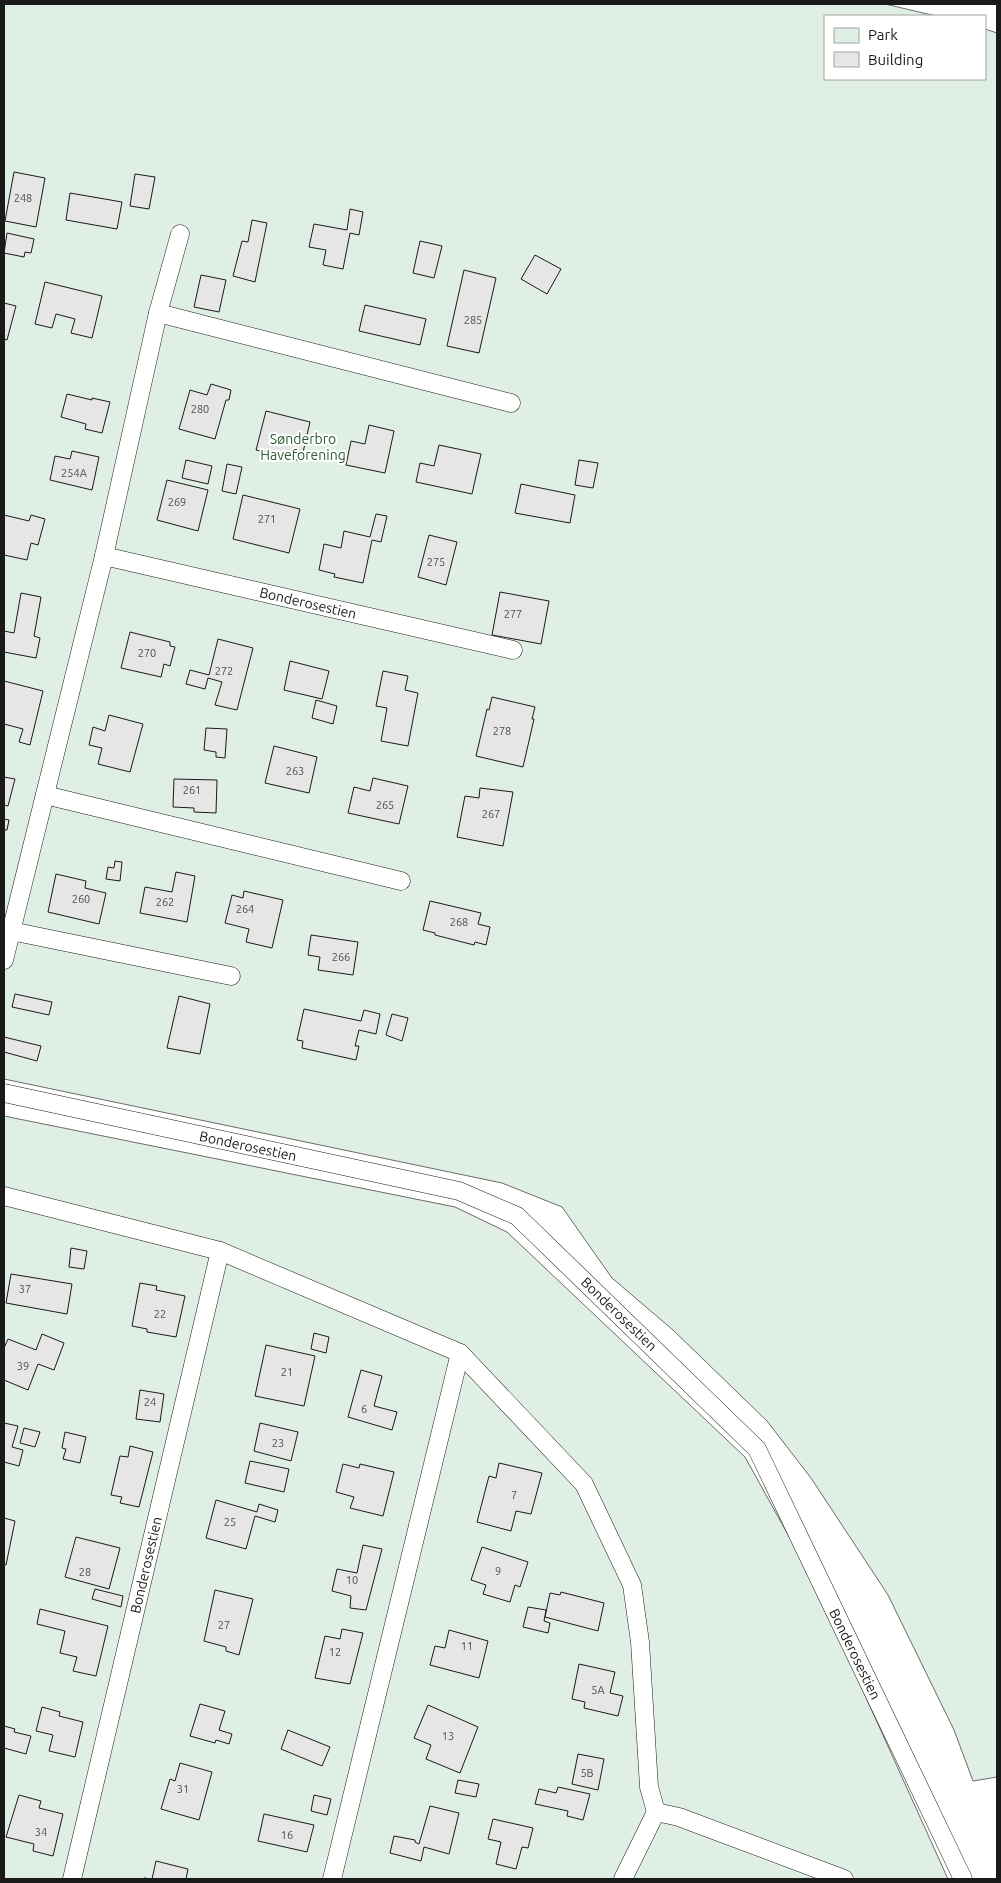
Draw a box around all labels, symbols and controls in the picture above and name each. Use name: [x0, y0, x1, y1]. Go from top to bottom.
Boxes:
legend: [824, 15, 986, 80]
text: Park: [868, 26, 898, 43]
text: Building: [868, 51, 923, 68]
house number: 248: [14, 192, 32, 204]
house number: 285: [464, 314, 482, 326]
house number: 280: [191, 403, 209, 415]
park label: Sønderbro Haveforening: [260, 431, 346, 463]
house number: 254A: [61, 467, 88, 479]
house number: 269: [168, 496, 186, 508]
house number: 271: [258, 513, 276, 525]
house number: 275: [427, 556, 445, 568]
street label: Bonderosestien: [258, 584, 358, 622]
house number: 277: [504, 608, 522, 620]
house number: 270: [138, 647, 156, 659]
house number: 272: [215, 665, 233, 677]
house number: 278: [493, 725, 511, 737]
house number: 263: [286, 765, 304, 777]
house number: 261: [183, 784, 201, 796]
house number: 265: [376, 799, 394, 811]
house number: 267: [482, 808, 500, 820]
house number: 260: [72, 893, 90, 905]
house number: 262: [156, 896, 174, 908]
house number: 264: [236, 903, 254, 915]
house number: 268: [450, 916, 468, 928]
house number: 266: [332, 951, 350, 963]
street label: Bonderosestien: [198, 1128, 298, 1164]
street label: Bonderosestien: [578, 1274, 660, 1354]
house number: 37: [19, 1283, 31, 1295]
house number: 22: [154, 1308, 166, 1320]
house number: 39: [17, 1360, 29, 1372]
house number: 21: [281, 1366, 293, 1378]
house number: 24: [144, 1396, 156, 1408]
house number: 6: [361, 1403, 367, 1415]
house number: 23: [272, 1437, 284, 1449]
house number: 7: [511, 1489, 517, 1501]
street label: Bonderosestien: [127, 1515, 165, 1615]
house number: 25: [224, 1516, 236, 1528]
house number: 9: [495, 1565, 501, 1577]
house number: 28: [79, 1566, 91, 1578]
house number: 10: [346, 1574, 358, 1586]
street label: Bonderosestien: [826, 1606, 884, 1702]
house number: 27: [218, 1619, 230, 1631]
house number: 11: [461, 1640, 473, 1652]
house number: 12: [329, 1646, 341, 1658]
house number: 5A: [591, 1684, 606, 1696]
house number: 13: [442, 1730, 454, 1742]
house number: 5B: [580, 1767, 594, 1779]
house number: 31: [177, 1783, 189, 1795]
house number: 34: [35, 1826, 47, 1838]
house number: 16: [281, 1829, 293, 1841]

